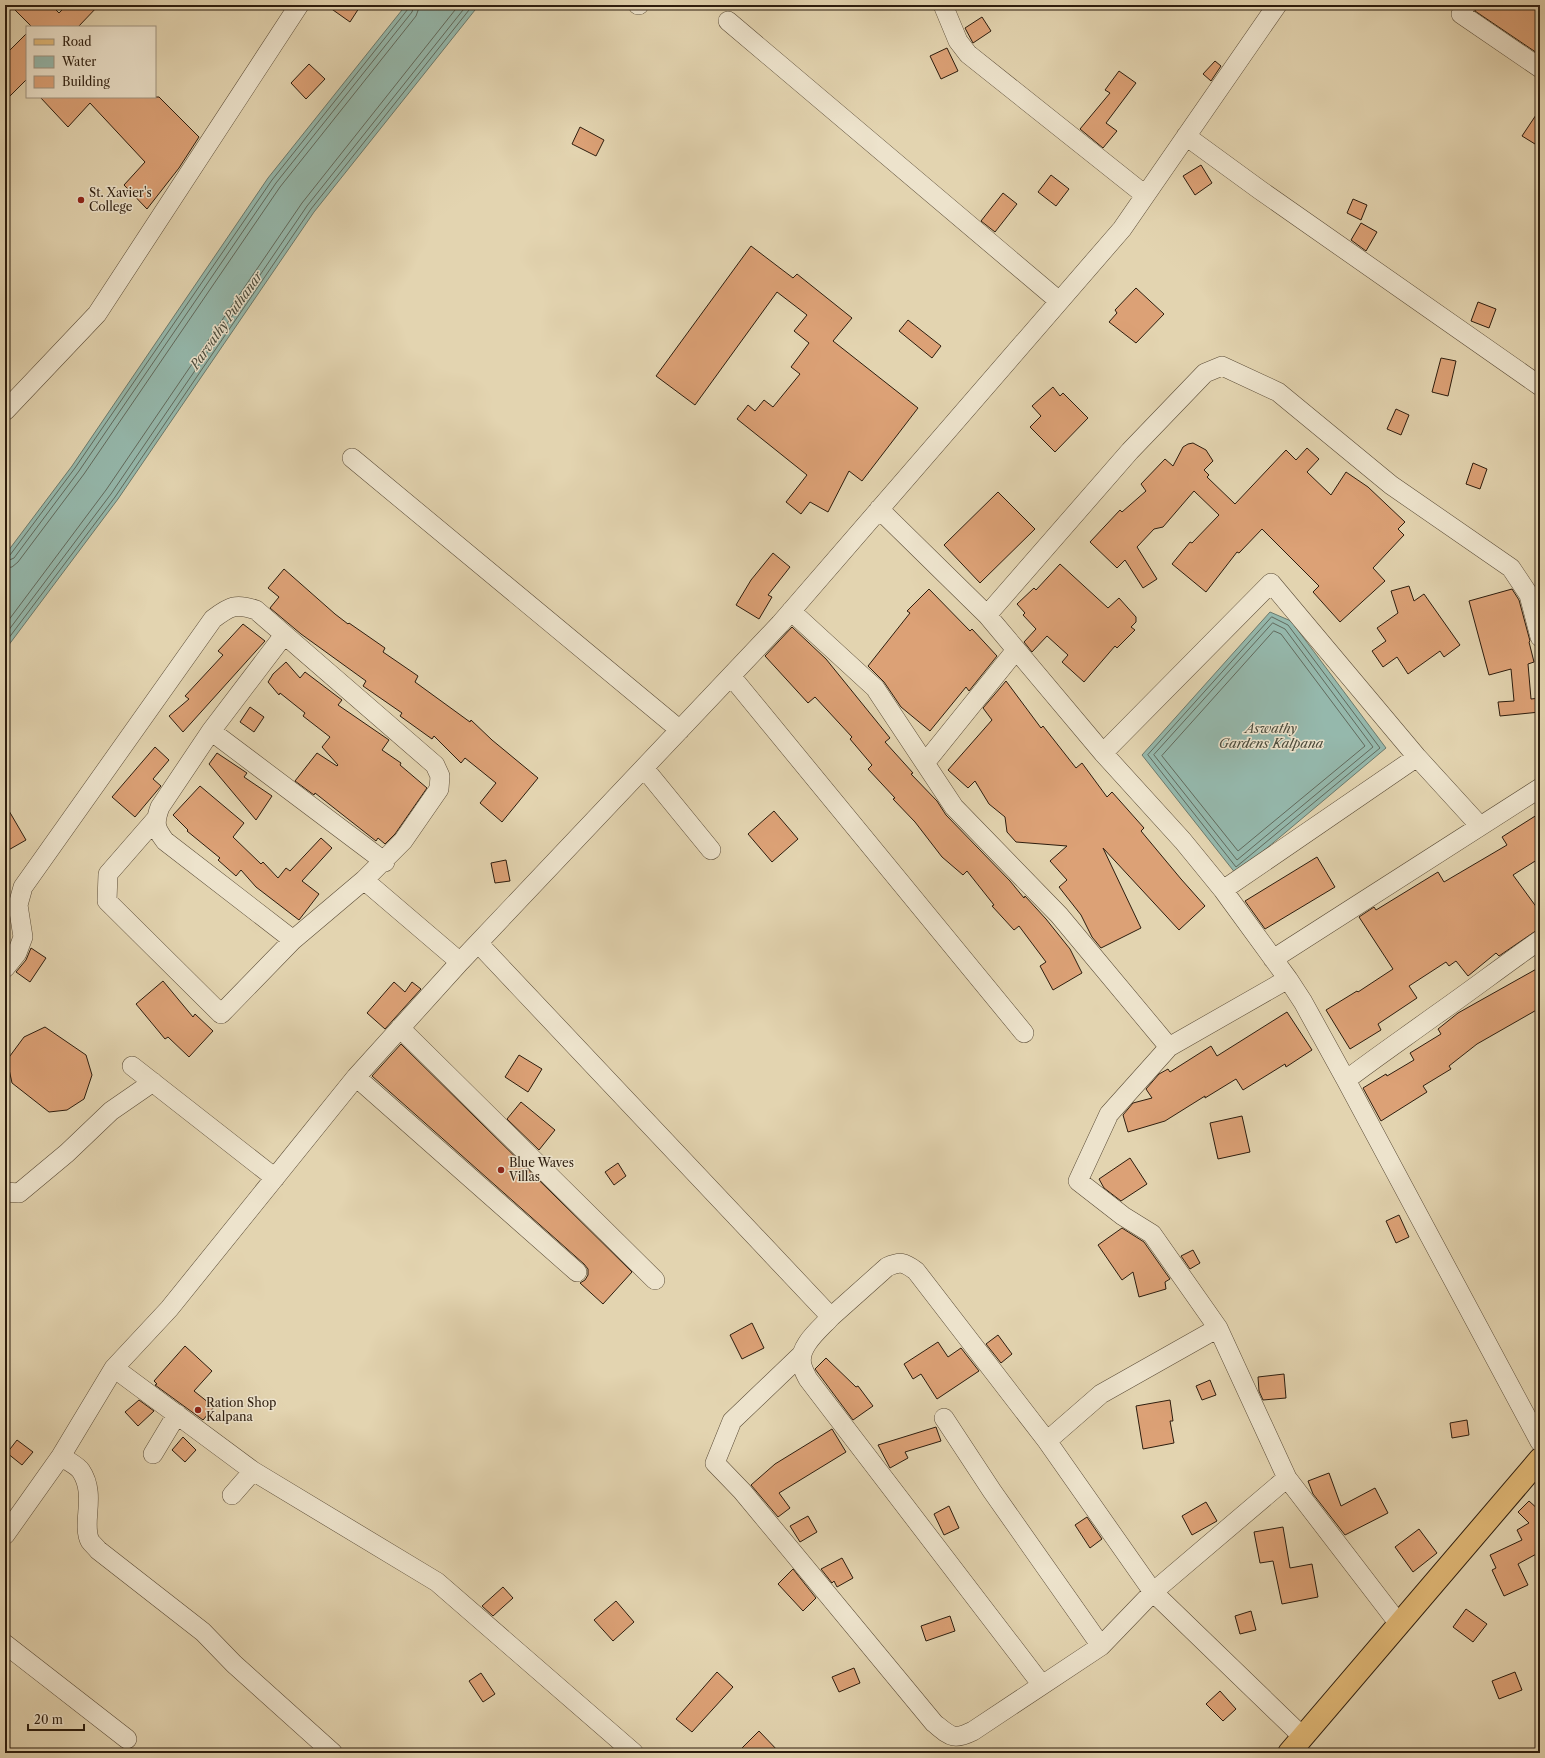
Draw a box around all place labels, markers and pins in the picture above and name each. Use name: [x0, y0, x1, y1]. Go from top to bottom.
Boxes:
place label: St. Xavier's College: [89, 185, 152, 214]
marker: St. Xavier's College: [76, 195, 86, 205]
place label: Blue Waves Villas: [508, 1155, 574, 1184]
marker: Blue Waves Villas: [496, 1165, 506, 1175]
place label: Ration Shop Kalpana: [206, 1395, 277, 1424]
marker: Ration Shop Kalpana: [193, 1405, 203, 1415]

